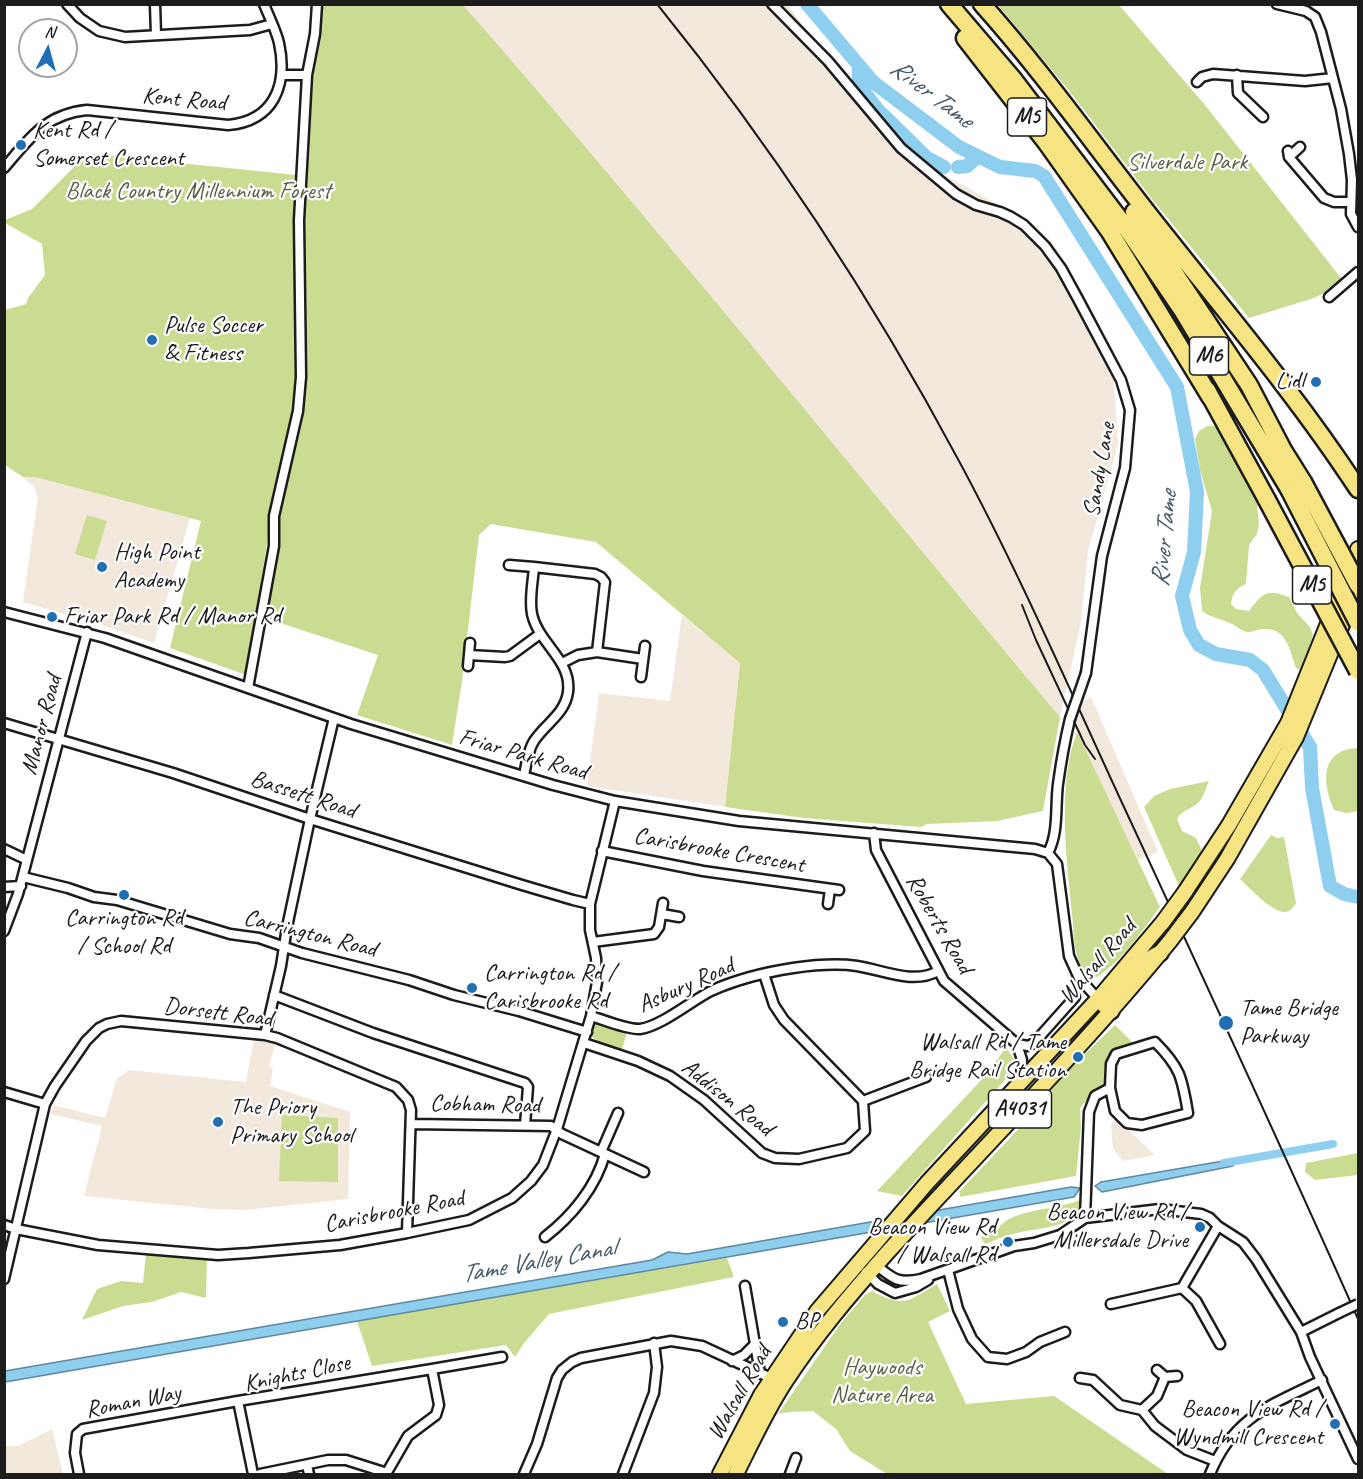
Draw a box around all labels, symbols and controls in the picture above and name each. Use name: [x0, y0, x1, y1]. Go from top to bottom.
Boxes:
north arrow: [18, 18, 78, 78]
text: N: [44, 22, 56, 43]
water label: River Tame: [883, 53, 979, 135]
street label: Kent Road: [141, 82, 227, 118]
road number: M5: [1008, 98, 1046, 136]
place label: Kent Rd / Somerset Crescent: [33, 117, 184, 173]
marker: Kent Rd / Somerset Crescent: [14, 138, 28, 152]
park label: Silverdale Park: [1127, 149, 1247, 177]
park label: Black Country Millennium Forest: [65, 178, 331, 206]
place label: Pulse Soccer & Fitness: [164, 312, 263, 368]
marker: Pulse Soccer & Fitness: [145, 333, 159, 347]
road number: M6: [1190, 337, 1228, 375]
place label: Lidl: [1276, 368, 1304, 396]
marker: Lidl: [1309, 375, 1323, 389]
street label: Sandy Lane: [1078, 421, 1122, 519]
water label: River Tame: [1145, 490, 1185, 588]
place label: High Point Academy: [114, 539, 200, 595]
marker: High Point Academy: [95, 560, 109, 574]
road number: M5: [1292, 566, 1332, 604]
place label: Friar Park Rd / Manor Rd: [64, 603, 281, 631]
marker: Friar Park Rd / Manor Rd: [45, 610, 59, 624]
street label: Manor Road: [15, 672, 69, 778]
street label: Friar Park Road: [456, 723, 590, 787]
street label: Bassett Road: [247, 764, 359, 826]
street label: Carisbrooke Crescent: [631, 822, 807, 880]
street label: Roberts Road: [899, 869, 979, 979]
marker: Carrington Rd / School Rd: [117, 888, 131, 902]
street label: Carrington Road: [240, 904, 380, 964]
place label: Carrington Rd / School Rd: [65, 905, 183, 961]
street label: Walsall Road: [1053, 913, 1143, 1011]
street label: Asbury Road: [633, 952, 739, 1020]
place label: Carrington Rd / Carisbrooke Rd: [484, 960, 616, 1016]
marker: Carrington Rd / Carisbrooke Rd: [465, 981, 479, 995]
street label: Dorsett Road: [162, 992, 274, 1034]
place label: Tame Bridge Parkway: [1240, 995, 1338, 1051]
marker: Tame Bridge Parkway: [1217, 1014, 1235, 1032]
place label: Walsall Rd / Tame Bridge Rail Station: [909, 1029, 1066, 1085]
marker: Walsall Rd / Tame Bridge Rail Station: [1071, 1050, 1085, 1064]
street label: Addison Road: [675, 1053, 779, 1143]
street label: Cobham Road: [430, 1090, 540, 1120]
road number: A4031: [988, 1090, 1052, 1128]
place label: The Priory Primary School: [230, 1094, 353, 1150]
marker: The Priory Primary School: [211, 1115, 225, 1129]
street label: Carisbrooke Road: [322, 1184, 466, 1240]
place label: Beacon View Rd / Millersdale Drive: [1046, 1199, 1188, 1255]
place label: Beacon View Rd / Walsall Rd: [868, 1214, 996, 1270]
marker: Beacon View Rd / Millersdale Drive: [1193, 1220, 1207, 1234]
water label: Tame Valley Canal: [459, 1233, 617, 1291]
marker: Beacon View Rd / Walsall Rd: [1001, 1235, 1015, 1249]
place label: BP: [795, 1308, 819, 1336]
marker: BP: [776, 1315, 790, 1329]
street label: Walsall Road: [702, 1341, 778, 1445]
street label: Knights Close: [241, 1349, 353, 1399]
park label: Haywoods Nature Area: [831, 1354, 933, 1410]
street label: Roman Way: [83, 1379, 183, 1425]
place label: Beacon View Rd / Wyndmill Crescent: [1174, 1396, 1323, 1452]
marker: Beacon View Rd / Wyndmill Crescent: [1328, 1417, 1342, 1431]

